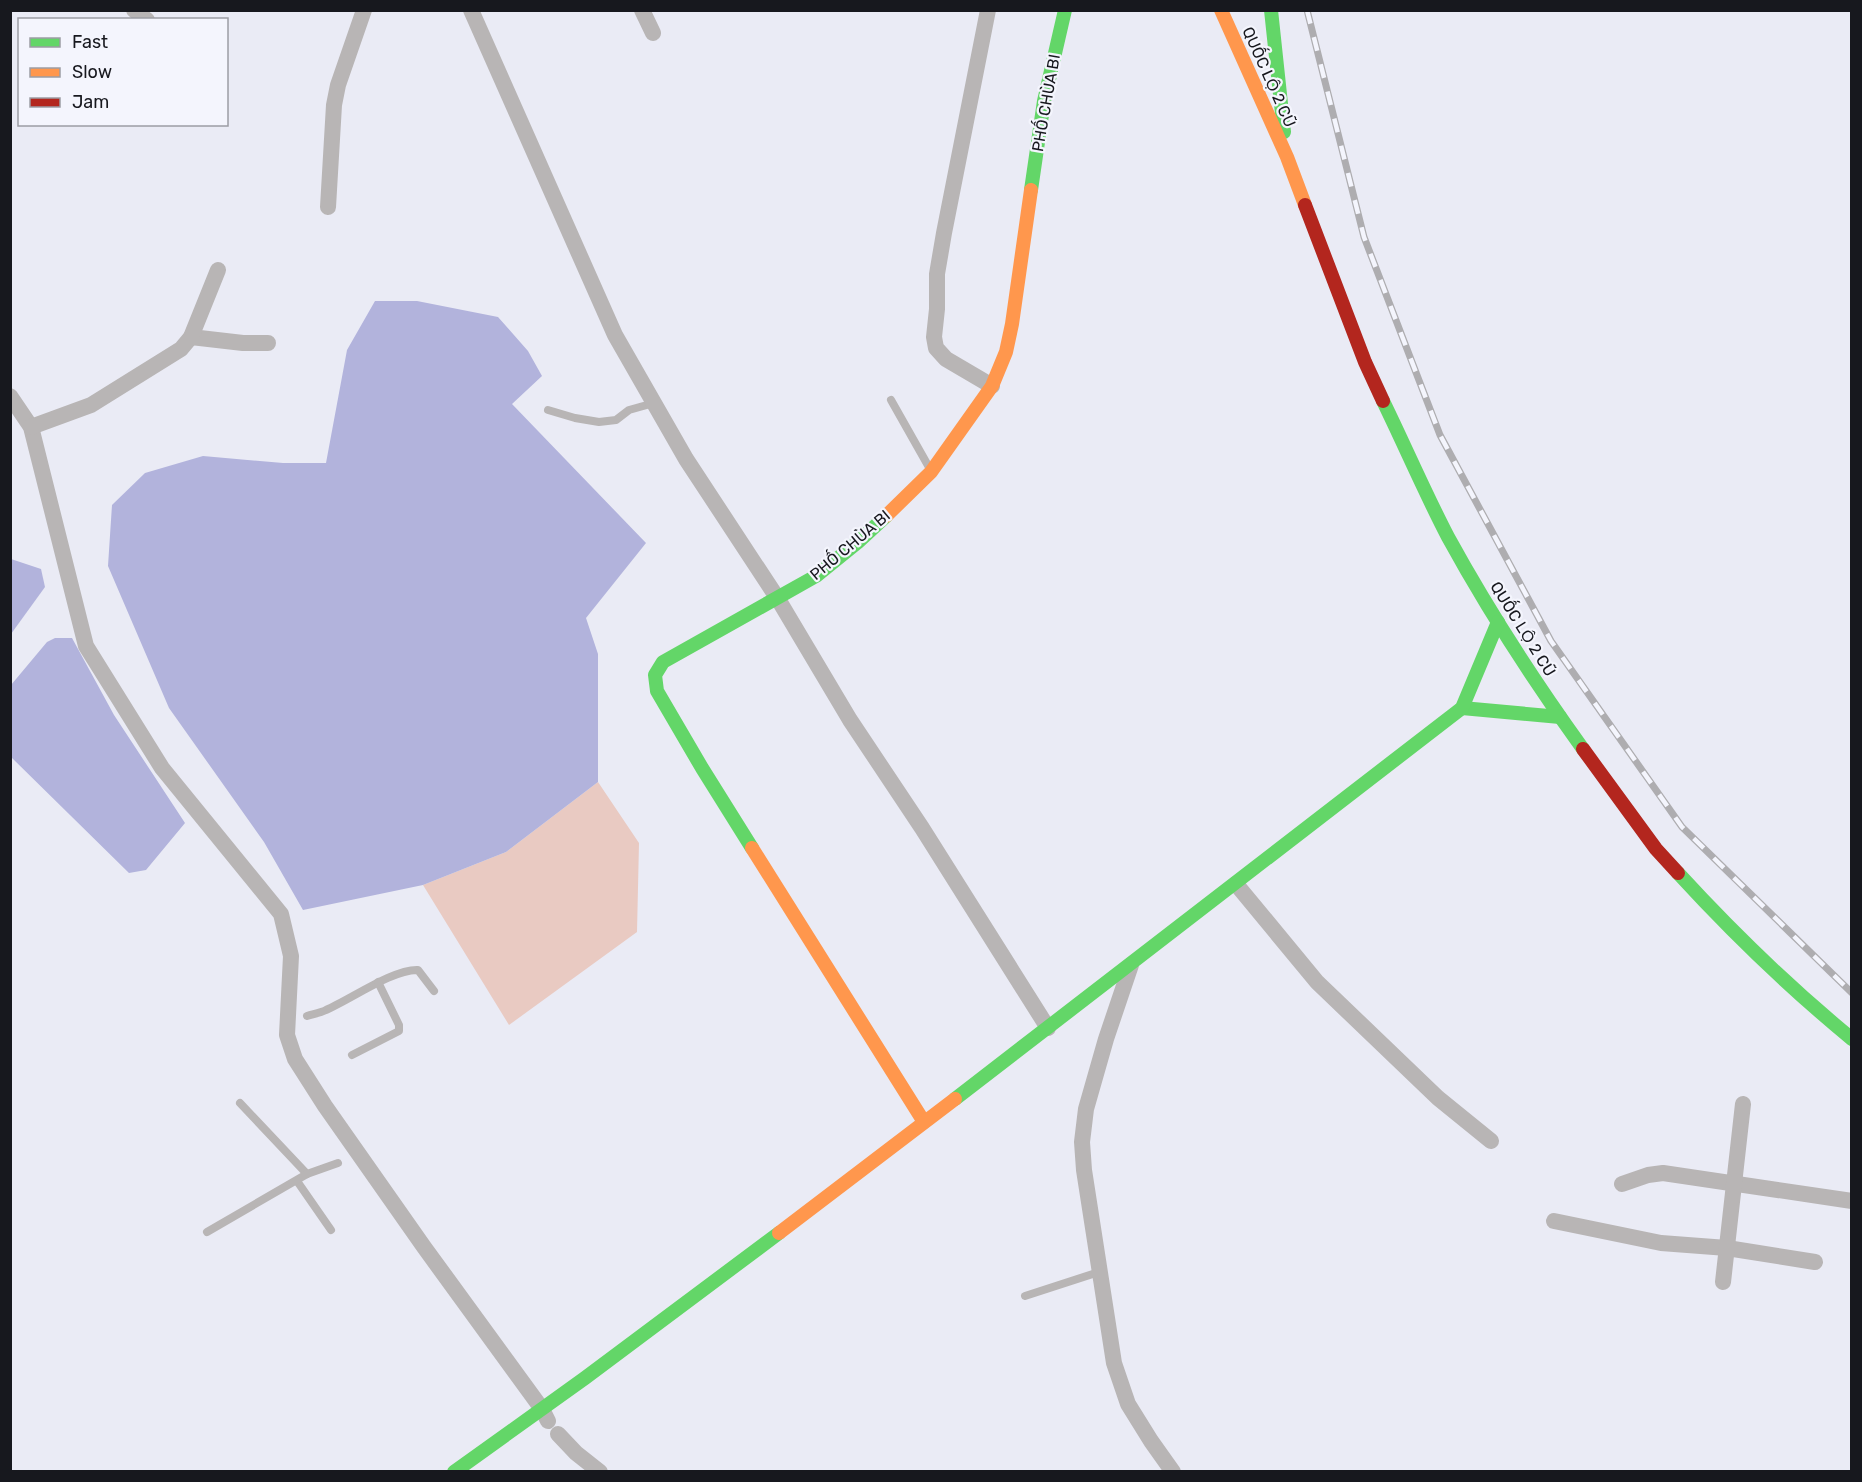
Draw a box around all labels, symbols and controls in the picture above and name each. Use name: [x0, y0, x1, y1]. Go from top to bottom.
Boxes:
legend: [18, 18, 228, 126]
street label: QUỐC LỘ 2 CŨ: [1238, 23, 1301, 130]
text: Fast: [72, 31, 108, 53]
street label: PHỐ CHÙA BI: [1026, 52, 1064, 153]
text: Slow: [72, 61, 112, 83]
text: Jam: [72, 91, 109, 113]
street label: PHỐ CHÙA BI: [805, 504, 894, 584]
street label: QUỐC LỘ 2 CŨ: [1486, 577, 1561, 680]

